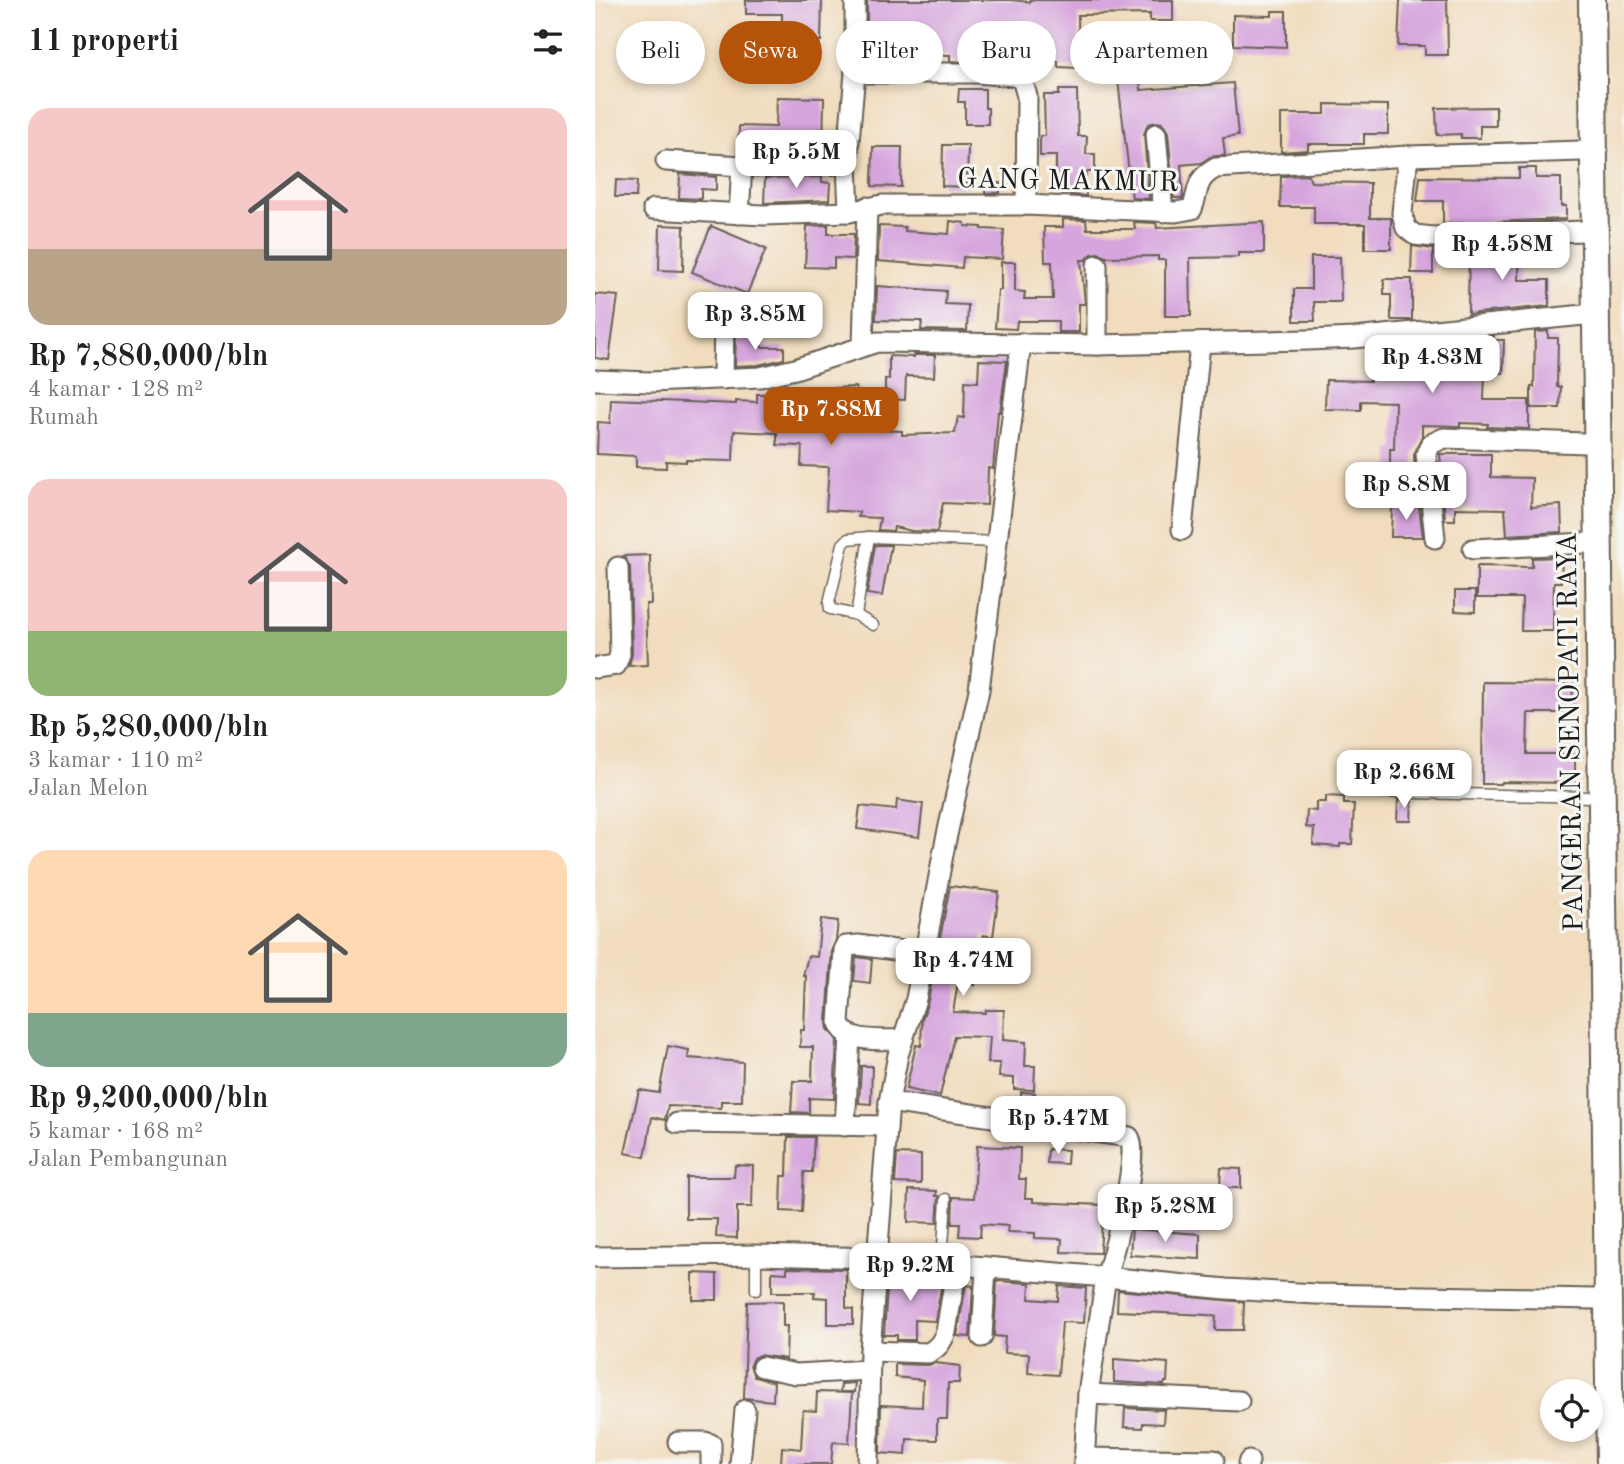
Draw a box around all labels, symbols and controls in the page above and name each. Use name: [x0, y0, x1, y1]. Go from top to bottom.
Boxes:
chip: Beli: [616, 21, 705, 84]
chip: Sewa: [719, 21, 822, 84]
chip: Filter: [836, 21, 943, 84]
chip: Baru: [957, 21, 1056, 84]
chip: Apartemen: [1070, 21, 1233, 84]
icon: filters: [529, 23, 567, 61]
text: 11 properti: [28, 27, 179, 57]
pin: Rp 5.5M: [731, 130, 861, 190]
text: Rp 5.5M: [751, 141, 841, 164]
icon: home: [235, 153, 361, 279]
street label: GANG MAKMUR: [957, 166, 1179, 198]
pin: Rp 4.58M: [1430, 222, 1574, 282]
text: Rp 4.58M: [1451, 233, 1553, 256]
pin: Rp 3.85M: [683, 292, 827, 352]
text: Rp 3.85M: [704, 303, 806, 326]
pin: Rp 4.83M: [1360, 336, 1504, 395]
text: Rp 7,880,000/bln: [28, 342, 268, 372]
text: Rp 4.83M: [1381, 346, 1483, 369]
text: 4 kamar · 128 m²: [28, 378, 203, 401]
pin: Rp 7.88M: [759, 388, 903, 447]
text: Rp 7.88M: [780, 398, 882, 421]
text: Rumah: [28, 406, 99, 429]
pin: Rp 8.8M: [1341, 462, 1471, 522]
text: Rp 8.8M: [1361, 473, 1451, 496]
icon: home: [235, 524, 361, 650]
street label: PANGERAN SENOPATI RAYA: [1555, 532, 1589, 932]
text: Rp 5,280,000/bln: [28, 713, 268, 743]
text: 3 kamar · 110 m²: [28, 749, 203, 772]
pin: Rp 2.66M: [1332, 750, 1476, 810]
text: Rp 2.66M: [1353, 761, 1455, 784]
text: Jalan Melon: [28, 777, 148, 800]
icon: home: [235, 895, 361, 1021]
pin: Rp 4.74M: [891, 939, 1035, 998]
text: Rp 4.74M: [912, 949, 1014, 972]
text: Rp 9,200,000/bln: [28, 1084, 268, 1114]
pin: Rp 5.47M: [986, 1096, 1130, 1156]
text: Rp 5.47M: [1007, 1107, 1109, 1130]
text: 5 kamar · 168 m²: [28, 1120, 203, 1143]
text: Jalan Pembangunan: [28, 1148, 228, 1171]
pin: Rp 5.28M: [1093, 1184, 1237, 1244]
text: Rp 5.28M: [1114, 1195, 1216, 1218]
pin: Rp 9.2M: [845, 1244, 975, 1303]
text: Rp 9.2M: [865, 1254, 955, 1277]
map controls: [1540, 1379, 1603, 1442]
button: locate: [1540, 1379, 1603, 1442]

